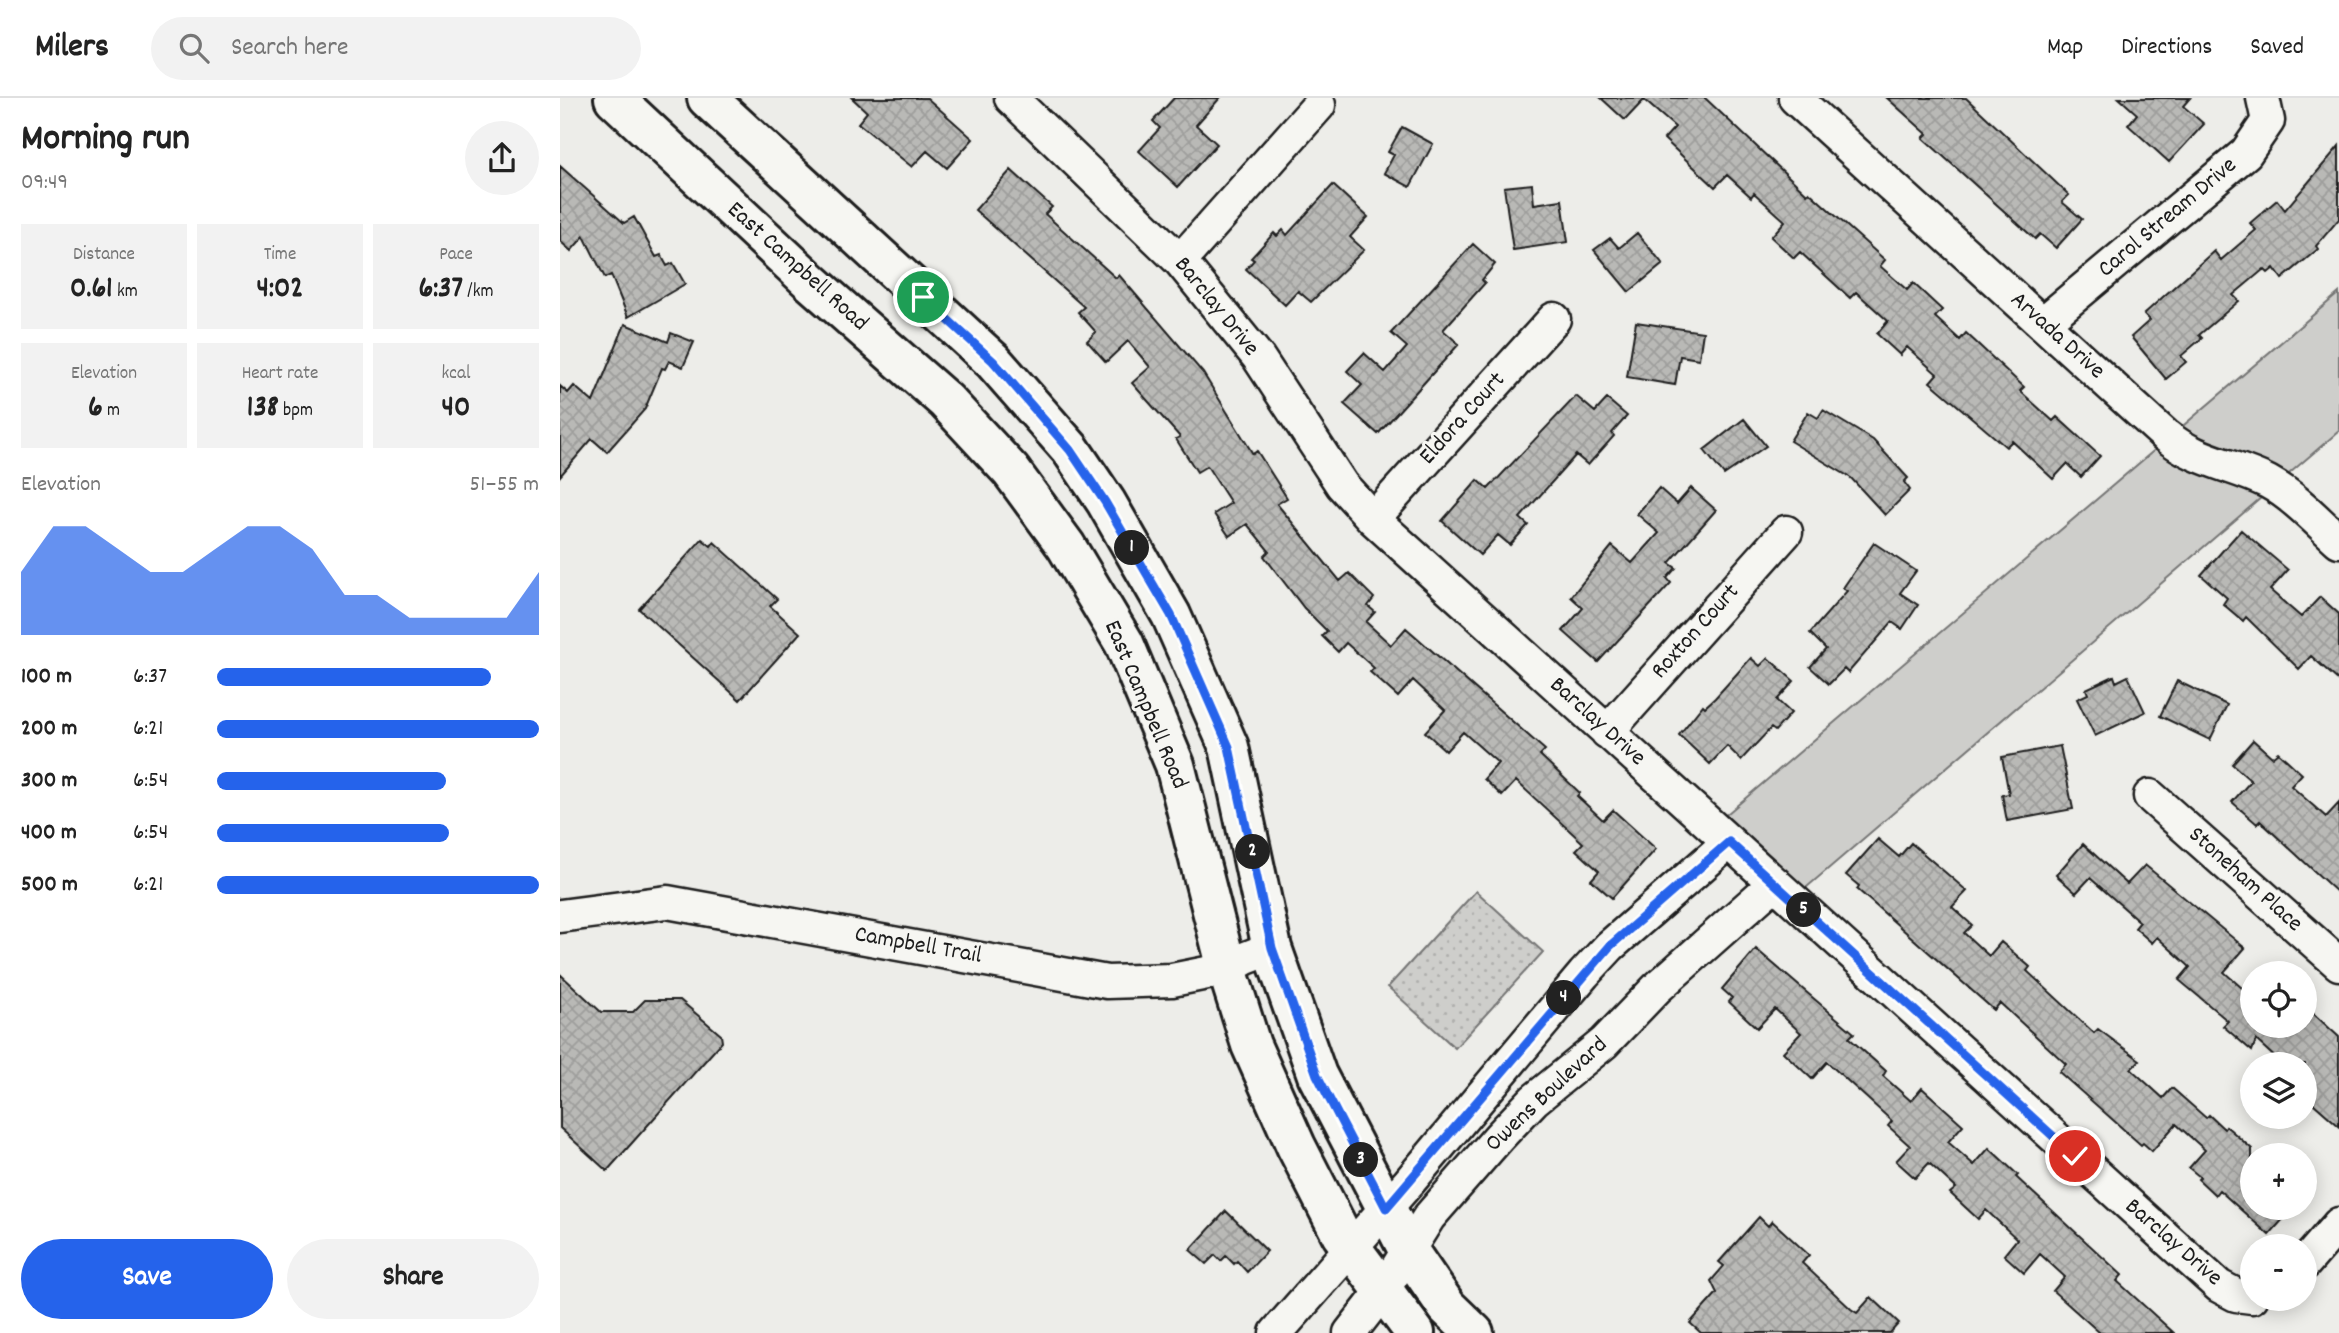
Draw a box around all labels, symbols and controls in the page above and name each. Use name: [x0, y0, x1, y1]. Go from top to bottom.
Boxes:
search box: [151, 17, 641, 80]
text: Milers: [35, 25, 109, 72]
icon: search: [175, 29, 213, 67]
text: Search here: [231, 30, 348, 67]
text: Map: [2047, 31, 2083, 65]
text: Directions: [2121, 31, 2212, 65]
text: Saved: [2250, 31, 2304, 65]
text: Morning run: [21, 113, 190, 168]
button: share: [465, 121, 539, 195]
street label: Carol Stream Drive: [2091, 150, 2245, 286]
text: 09:49: [21, 167, 68, 200]
street label: East Campbell Road: [719, 194, 875, 340]
text: Distance: [73, 242, 135, 269]
text: Time: [264, 242, 296, 269]
text: Pace: [439, 242, 473, 269]
street label: Barclay Drive: [1165, 250, 1267, 364]
pin: [893, 267, 953, 327]
text: 0.61: [70, 269, 113, 312]
text: 4:02: [257, 269, 303, 312]
text: 6:37: [418, 269, 463, 312]
icon: arrive: [904, 278, 942, 316]
text: km: [113, 279, 138, 306]
text: /km: [463, 279, 494, 306]
street label: Arvada Drive: [2002, 284, 2112, 388]
text: Elevation: [71, 361, 137, 388]
text: Heart rate: [242, 361, 318, 388]
text: kcal: [442, 361, 470, 388]
street label: Eldora Court: [1412, 365, 1514, 473]
text: 6: [88, 388, 103, 431]
text: 138: [247, 388, 279, 431]
text: 40: [442, 388, 470, 431]
text: m: [103, 398, 120, 425]
text: bpm: [279, 398, 313, 425]
text: Elevation: [21, 469, 101, 502]
text: 51–55 m: [470, 469, 539, 502]
pin: 1: [1114, 531, 1150, 566]
text: 1: [1129, 534, 1134, 561]
street label: Roxton Court: [1644, 577, 1748, 687]
street label: East Campbell Road: [1094, 615, 1196, 795]
text: 100 m: [21, 661, 72, 694]
text: 6:37: [133, 661, 167, 694]
street label: Barclay Drive: [1541, 669, 1653, 775]
text: 200 m: [21, 713, 77, 746]
text: 6:21: [133, 713, 163, 746]
text: 300 m: [21, 765, 77, 798]
text: 6:54: [133, 765, 168, 798]
text: 400 m: [21, 817, 77, 850]
text: 6:54: [133, 817, 168, 850]
street label: Stoneham Place: [2180, 819, 2310, 941]
pin: 2: [1236, 834, 1270, 870]
text: 2: [1248, 838, 1257, 865]
text: 500 m: [21, 869, 78, 902]
text: 6:21: [133, 869, 163, 902]
pin: 5: [1786, 892, 1822, 928]
text: 5: [1799, 896, 1808, 923]
street label: Campbell Trail: [852, 918, 984, 974]
map controls: [2240, 961, 2317, 1311]
button: locate: [2240, 961, 2317, 1038]
pin: 4: [1546, 981, 1581, 1016]
text: 4: [1560, 984, 1567, 1011]
street label: Owens Boulevard: [1478, 1029, 1616, 1161]
button: layers: [2240, 1052, 2317, 1129]
pin: [2045, 1126, 2105, 1186]
icon: check: [2056, 1137, 2094, 1175]
pin: 3: [1344, 1142, 1378, 1178]
button: +: [2240, 1143, 2317, 1220]
text: 3: [1356, 1146, 1365, 1173]
street label: Barclay Drive: [2117, 1191, 2229, 1295]
button: −: [2240, 1234, 2317, 1311]
button: Save: [21, 1239, 273, 1319]
button: Share: [287, 1239, 539, 1319]

